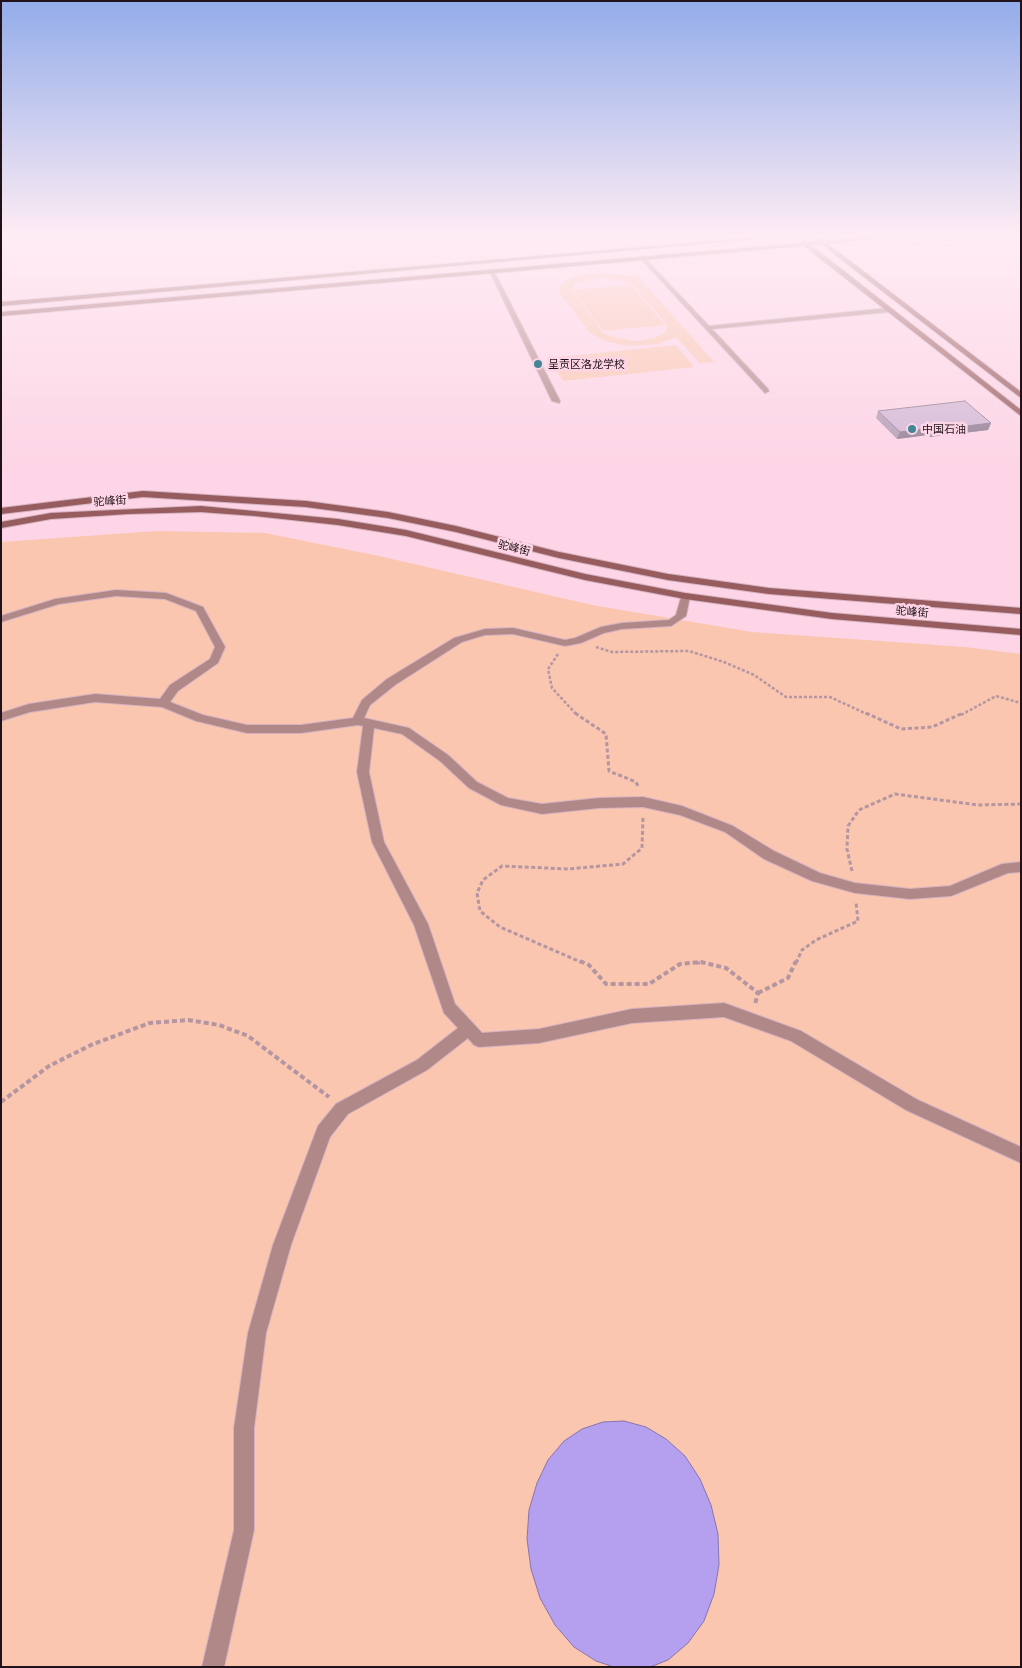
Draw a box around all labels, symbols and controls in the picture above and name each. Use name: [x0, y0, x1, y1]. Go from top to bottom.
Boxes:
place label: 呈贡区洛龙学校: [548, 357, 625, 371]
marker: 呈贡区洛龙学校: [532, 358, 544, 370]
place label: 中国石油: [922, 422, 966, 436]
marker: 中国石油: [906, 423, 918, 435]
street label: 驼峰街: [93, 493, 127, 509]
street label: 驼峰街: [496, 538, 532, 558]
street label: 驼峰街: [895, 604, 929, 620]

